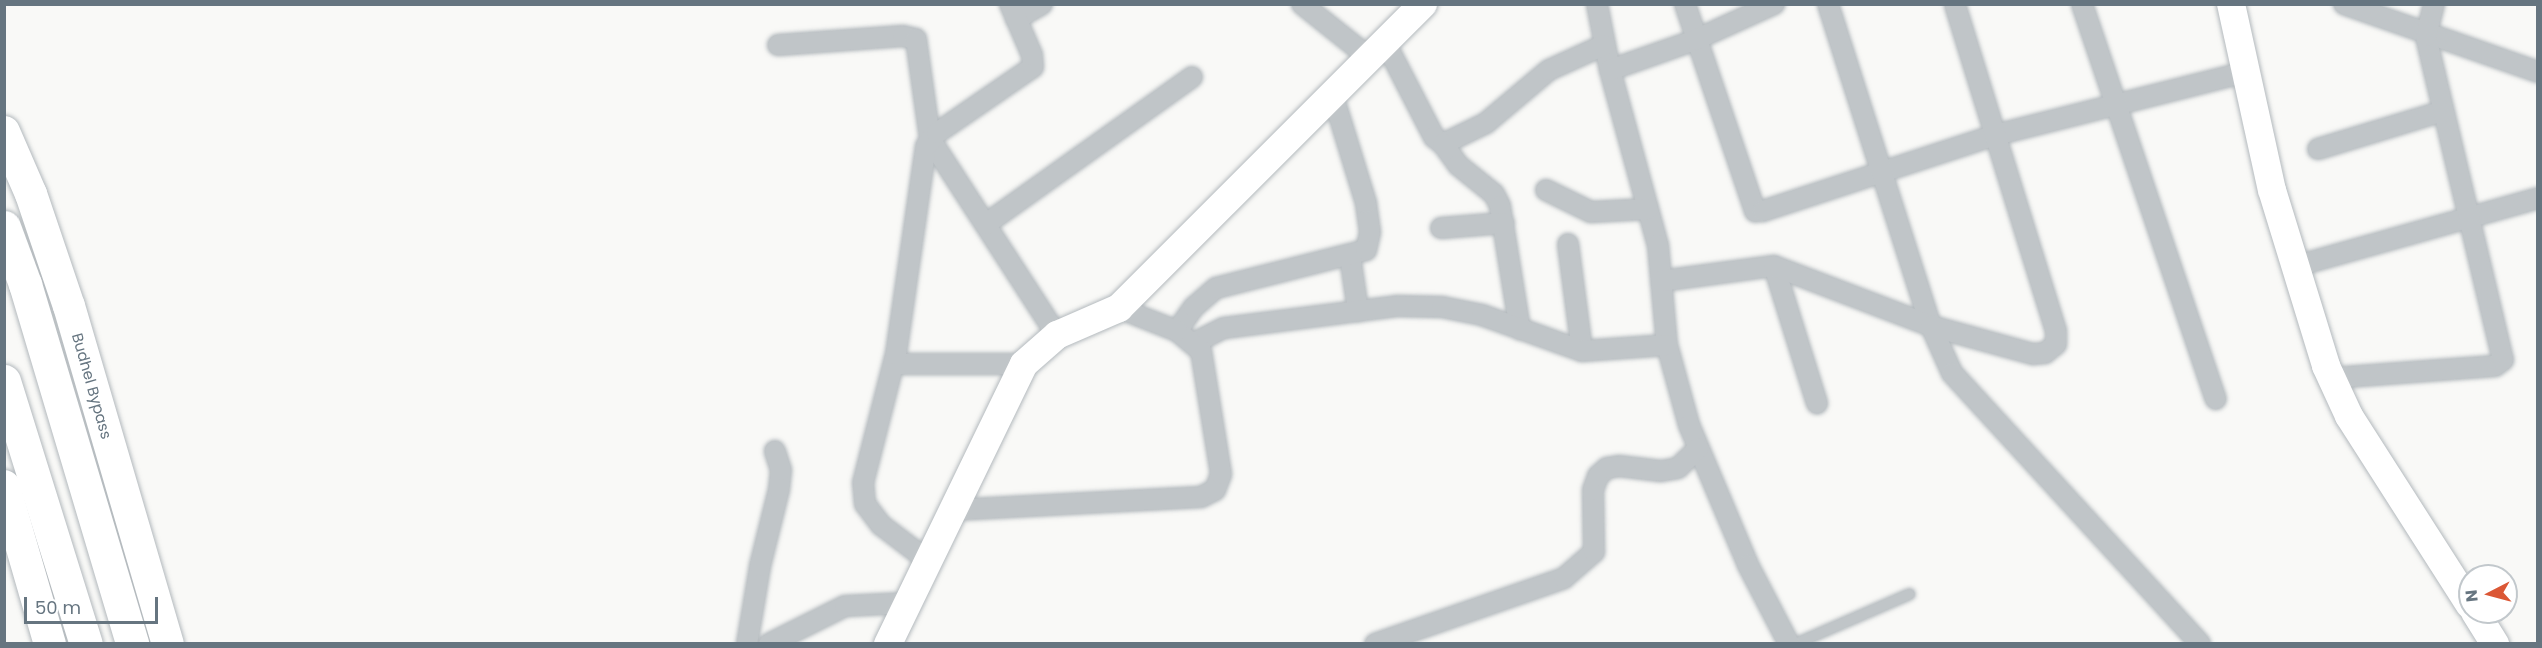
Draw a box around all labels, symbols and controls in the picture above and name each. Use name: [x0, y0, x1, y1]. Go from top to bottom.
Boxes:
street label: Budhel Bypass: [68, 331, 116, 441]
north arrow: [2458, 564, 2518, 624]
scale bar: [27, 585, 160, 623]
text: N: [2460, 589, 2484, 603]
text: 50 m: [35, 595, 81, 620]

